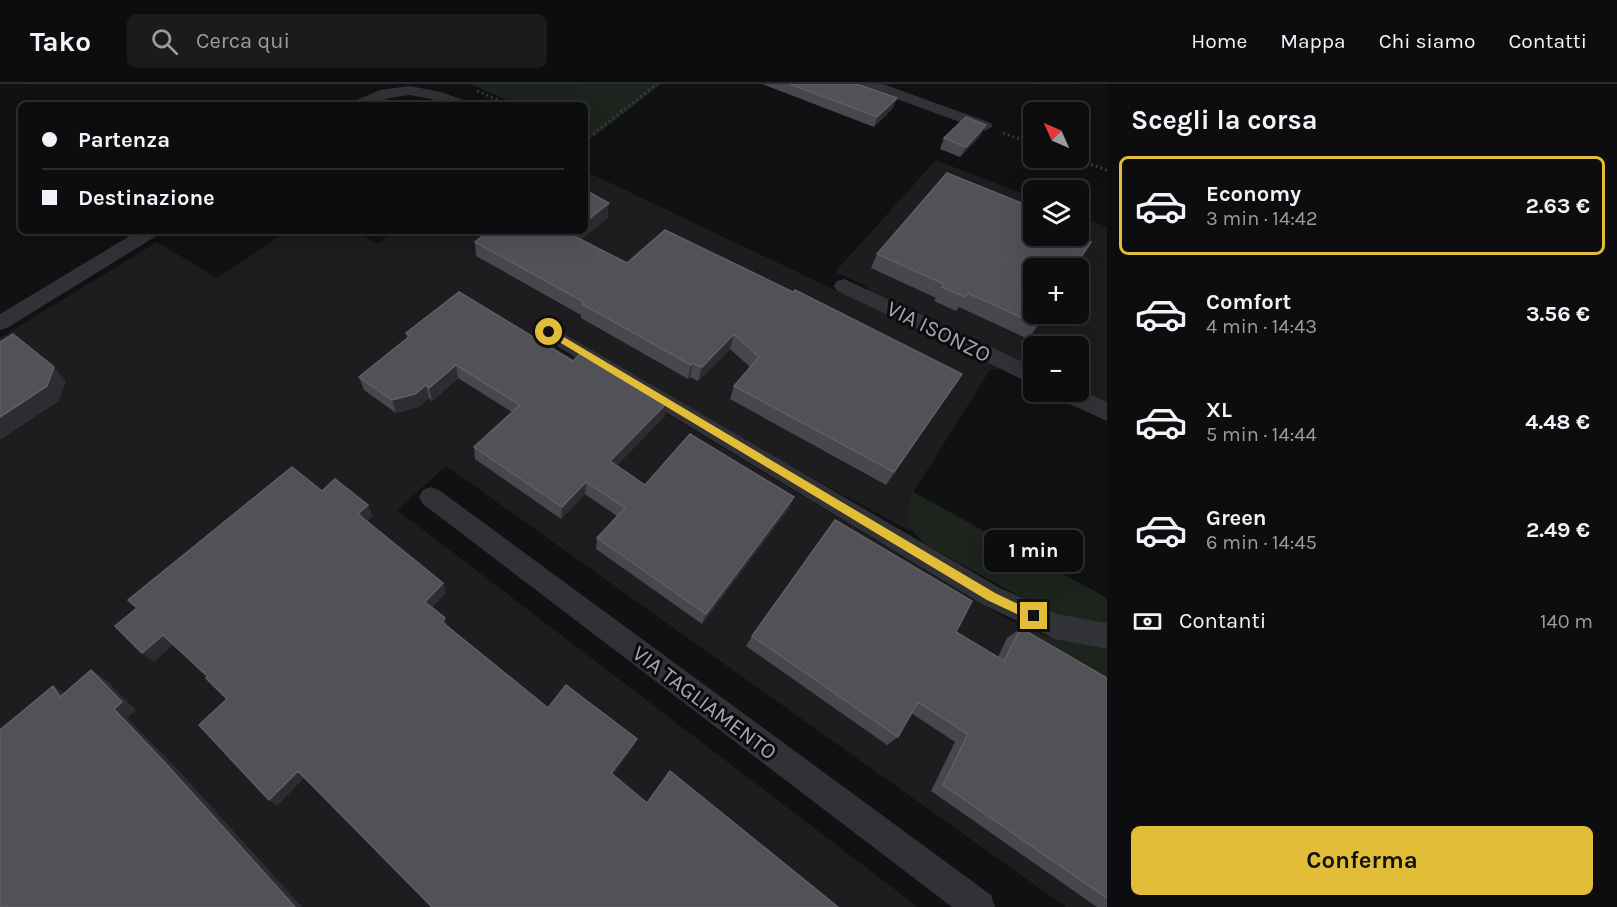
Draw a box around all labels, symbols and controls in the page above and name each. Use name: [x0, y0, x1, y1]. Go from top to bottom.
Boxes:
search box: [127, 14, 547, 68]
text: Tako: [30, 25, 91, 58]
icon: search: [148, 25, 181, 58]
text: Cerca qui: [196, 28, 290, 54]
text: Home: [1191, 29, 1247, 53]
text: Mappa: [1280, 29, 1346, 53]
text: Chi siamo: [1379, 29, 1475, 53]
text: Contatti: [1508, 29, 1587, 53]
north arrow: [1023, 102, 1089, 168]
map controls: [1023, 102, 1089, 402]
text: Scegli la corsa: [1131, 104, 1318, 136]
text: Partenza: [78, 127, 170, 153]
icon: car: [1134, 179, 1188, 233]
button: layers: [1023, 180, 1089, 246]
text: Economy: [1206, 181, 1301, 207]
text: Destinazione: [78, 185, 215, 211]
text: 2.63 €: [1525, 193, 1590, 219]
text: 3 min · 14:42: [1206, 207, 1318, 230]
button: +: [1023, 258, 1089, 324]
icon: car: [1134, 287, 1188, 341]
text: Comfort: [1206, 289, 1291, 315]
street label: VIA ISONZO: [882, 296, 995, 368]
text: 3.56 €: [1526, 301, 1590, 327]
text: 4 min · 14:43: [1206, 315, 1317, 338]
route start: [535, 318, 562, 345]
button: −: [1023, 336, 1089, 402]
icon: car: [1134, 395, 1188, 449]
text: XL: [1206, 397, 1232, 423]
text: 4.48 €: [1525, 409, 1590, 435]
text: 5 min · 14:44: [1206, 423, 1317, 446]
icon: car: [1134, 503, 1188, 557]
text: Green: [1206, 505, 1267, 531]
text: 2.49 €: [1526, 517, 1590, 543]
callout: 1 min: [984, 529, 1084, 571]
text: 6 min · 14:45: [1206, 531, 1317, 554]
text: 1 min: [1008, 539, 1059, 562]
route end: [1020, 602, 1047, 629]
icon: cash: [1131, 605, 1164, 638]
text: Contanti: [1179, 608, 1266, 634]
text: 140 m: [1540, 610, 1593, 633]
street label: VIA TAGLIAMENTO: [627, 640, 782, 765]
button: Conferma: [1131, 826, 1593, 895]

